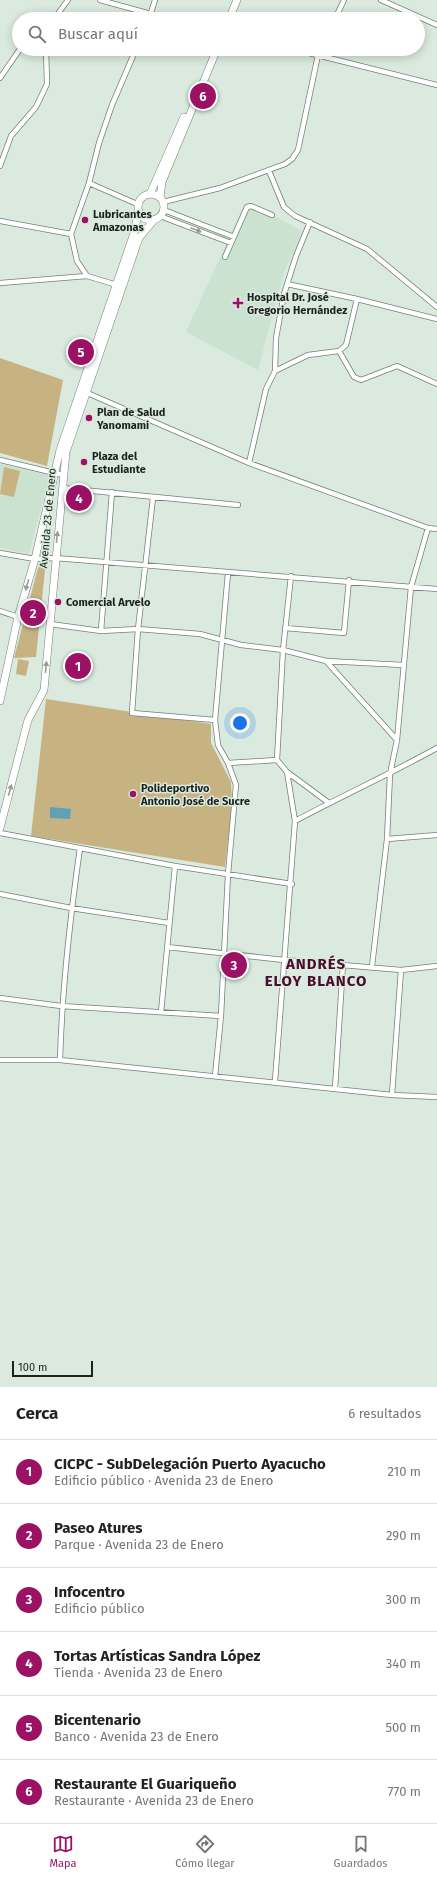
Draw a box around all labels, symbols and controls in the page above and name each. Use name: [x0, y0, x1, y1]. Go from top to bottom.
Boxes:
search box: [12, 12, 425, 56]
icon: search: [26, 23, 48, 45]
text: Buscar aquí: [58, 25, 138, 43]
pin: 6: [190, 81, 216, 111]
place label: Lubricantes Amazonas: [92, 208, 153, 234]
marker: Lubricantes Amazonas: [80, 215, 90, 225]
one-way arrow: [190, 227, 202, 233]
place label: Hospital Dr. José Gregorio Hernández: [247, 291, 347, 317]
marker: Hospital Dr. José Gregorio Hernández: [232, 297, 244, 309]
pin: 5: [68, 337, 94, 367]
place label: Plan de Salud Yanomami: [96, 406, 165, 432]
marker: Plan de Salud Yanomami: [84, 413, 94, 423]
place label: Plaza del Estudiante: [92, 450, 146, 476]
marker: Plaza del Estudiante: [79, 457, 89, 467]
street label: Avenida 23 de Enero: [37, 467, 59, 569]
pin: 4: [66, 483, 92, 513]
one-way arrow: [54, 531, 61, 543]
one-way arrow: [24, 579, 30, 591]
place label: Comercial Arvelo: [66, 596, 151, 609]
marker: Comercial Arvelo: [53, 597, 63, 607]
pin: 2: [20, 598, 46, 628]
pin: 1: [65, 651, 91, 681]
one-way arrow: [43, 661, 49, 673]
your location: [230, 713, 250, 733]
place label: Polideportivo Antonio José de Sucre: [140, 782, 250, 808]
one-way arrow: [7, 784, 13, 796]
marker: Polideportivo Antonio José de Sucre: [128, 789, 138, 799]
pin: 3: [221, 950, 247, 980]
district label: ANDRÉS ELOY BLANCO: [265, 955, 367, 990]
scale bar: [12, 1359, 93, 1378]
text: 100 m: [18, 1361, 47, 1374]
text: Cerca: [16, 1403, 58, 1424]
text: 6 resultados: [348, 1406, 421, 1421]
text: CICPC - SubDelegación Puerto Ayacucho: [54, 1455, 326, 1473]
text: 1: [26, 1464, 32, 1479]
text: 210 m: [387, 1464, 421, 1479]
text: Edificio público · Avenida 23 de Enero: [54, 1473, 273, 1488]
text: Paseo Atures: [54, 1519, 142, 1537]
text: 2: [26, 1528, 32, 1543]
text: 290 m: [386, 1528, 421, 1543]
text: Parque · Avenida 23 de Enero: [54, 1537, 224, 1552]
text: Infocentro: [54, 1583, 125, 1601]
text: 3: [26, 1592, 32, 1607]
text: 300 m: [385, 1592, 421, 1607]
text: Edificio público: [54, 1601, 145, 1616]
text: Tortas Artísticas Sandra López: [54, 1647, 260, 1665]
text: 4: [25, 1656, 33, 1671]
text: 340 m: [386, 1656, 421, 1671]
text: Tienda · Avenida 23 de Enero: [54, 1665, 223, 1680]
text: Bicentenario: [54, 1711, 141, 1729]
text: 5: [26, 1720, 32, 1735]
text: 500 m: [385, 1720, 421, 1735]
text: Banco · Avenida 23 de Enero: [54, 1729, 219, 1744]
text: Restaurante El Guariqueño: [54, 1775, 236, 1793]
text: 6: [25, 1784, 33, 1799]
text: 770 m: [388, 1784, 421, 1799]
text: Restaurante · Avenida 23 de Enero: [54, 1793, 254, 1808]
tab: Mapa: [49, 1833, 76, 1870]
tab: Cómo llegar: [175, 1833, 235, 1870]
tab: Guardados: [334, 1833, 388, 1870]

